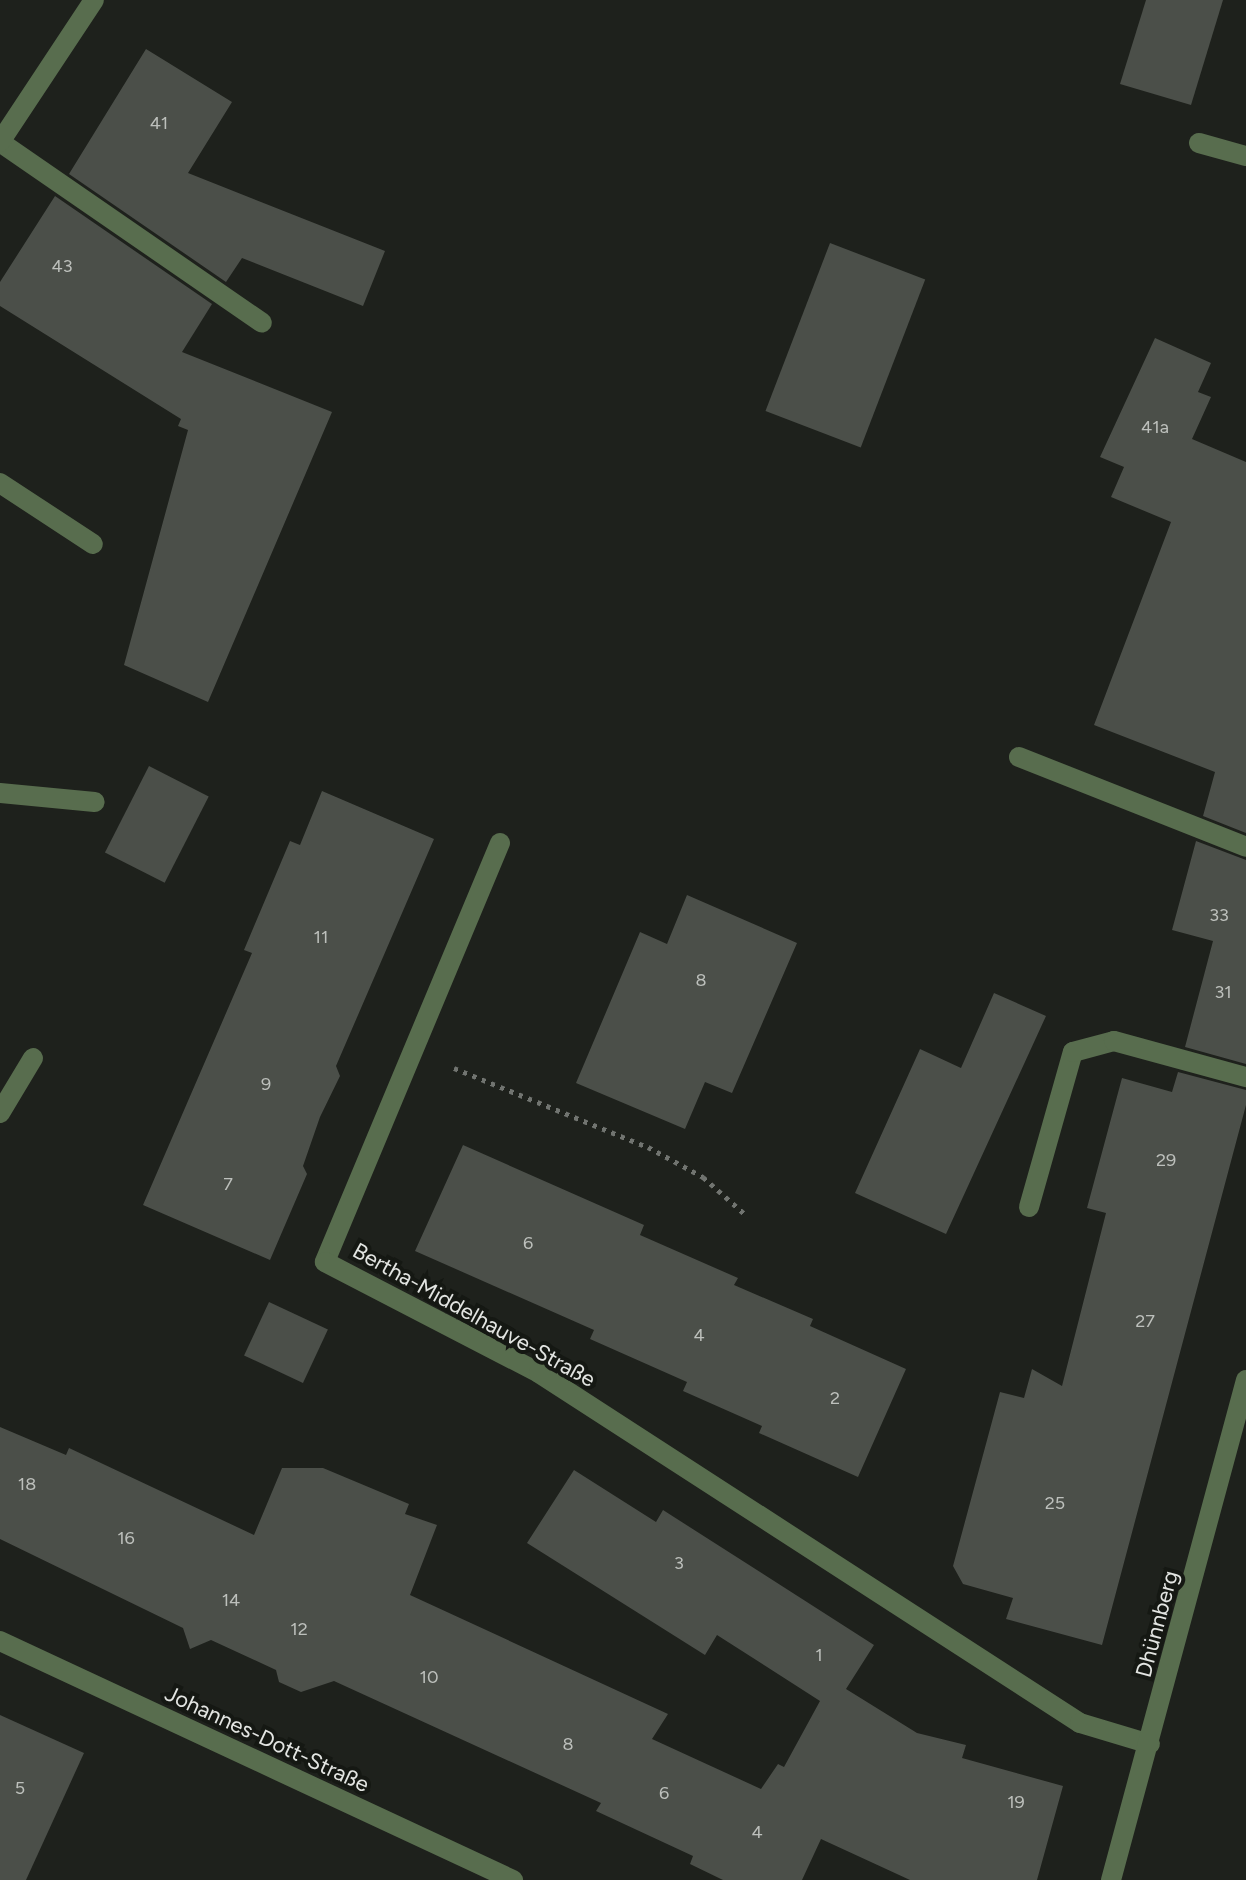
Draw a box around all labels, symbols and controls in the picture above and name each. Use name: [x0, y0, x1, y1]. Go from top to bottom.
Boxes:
house number: 41: [150, 112, 168, 134]
house number: 43: [52, 255, 72, 277]
house number: 41a: [1141, 416, 1169, 438]
house number: 33: [1209, 904, 1229, 926]
house number: 11: [314, 926, 328, 948]
house number: 8: [695, 969, 707, 991]
house number: 31: [1214, 981, 1232, 1003]
house number: 9: [261, 1073, 271, 1095]
house number: 29: [1156, 1149, 1176, 1171]
house number: 7: [223, 1173, 233, 1195]
house number: 6: [523, 1232, 533, 1254]
street label: Bertha-Middelhauve-Straße: [348, 1237, 600, 1393]
house number: 27: [1135, 1310, 1155, 1332]
house number: 4: [693, 1324, 705, 1346]
house number: 2: [830, 1387, 840, 1409]
house number: 18: [18, 1473, 36, 1495]
house number: 25: [1045, 1492, 1065, 1514]
house number: 16: [117, 1527, 135, 1549]
house number: 3: [674, 1552, 684, 1574]
street label: Dhünnberg: [1130, 1568, 1184, 1680]
house number: 14: [222, 1589, 240, 1611]
house number: 12: [290, 1618, 308, 1640]
house number: 1: [815, 1644, 823, 1666]
house number: 10: [420, 1666, 438, 1688]
street label: Johannes-Dott-Straße: [161, 1680, 373, 1798]
house number: 8: [562, 1733, 574, 1755]
house number: 5: [15, 1777, 25, 1799]
house number: 6: [659, 1782, 669, 1804]
house number: 19: [1007, 1791, 1025, 1813]
house number: 4: [751, 1821, 763, 1843]

